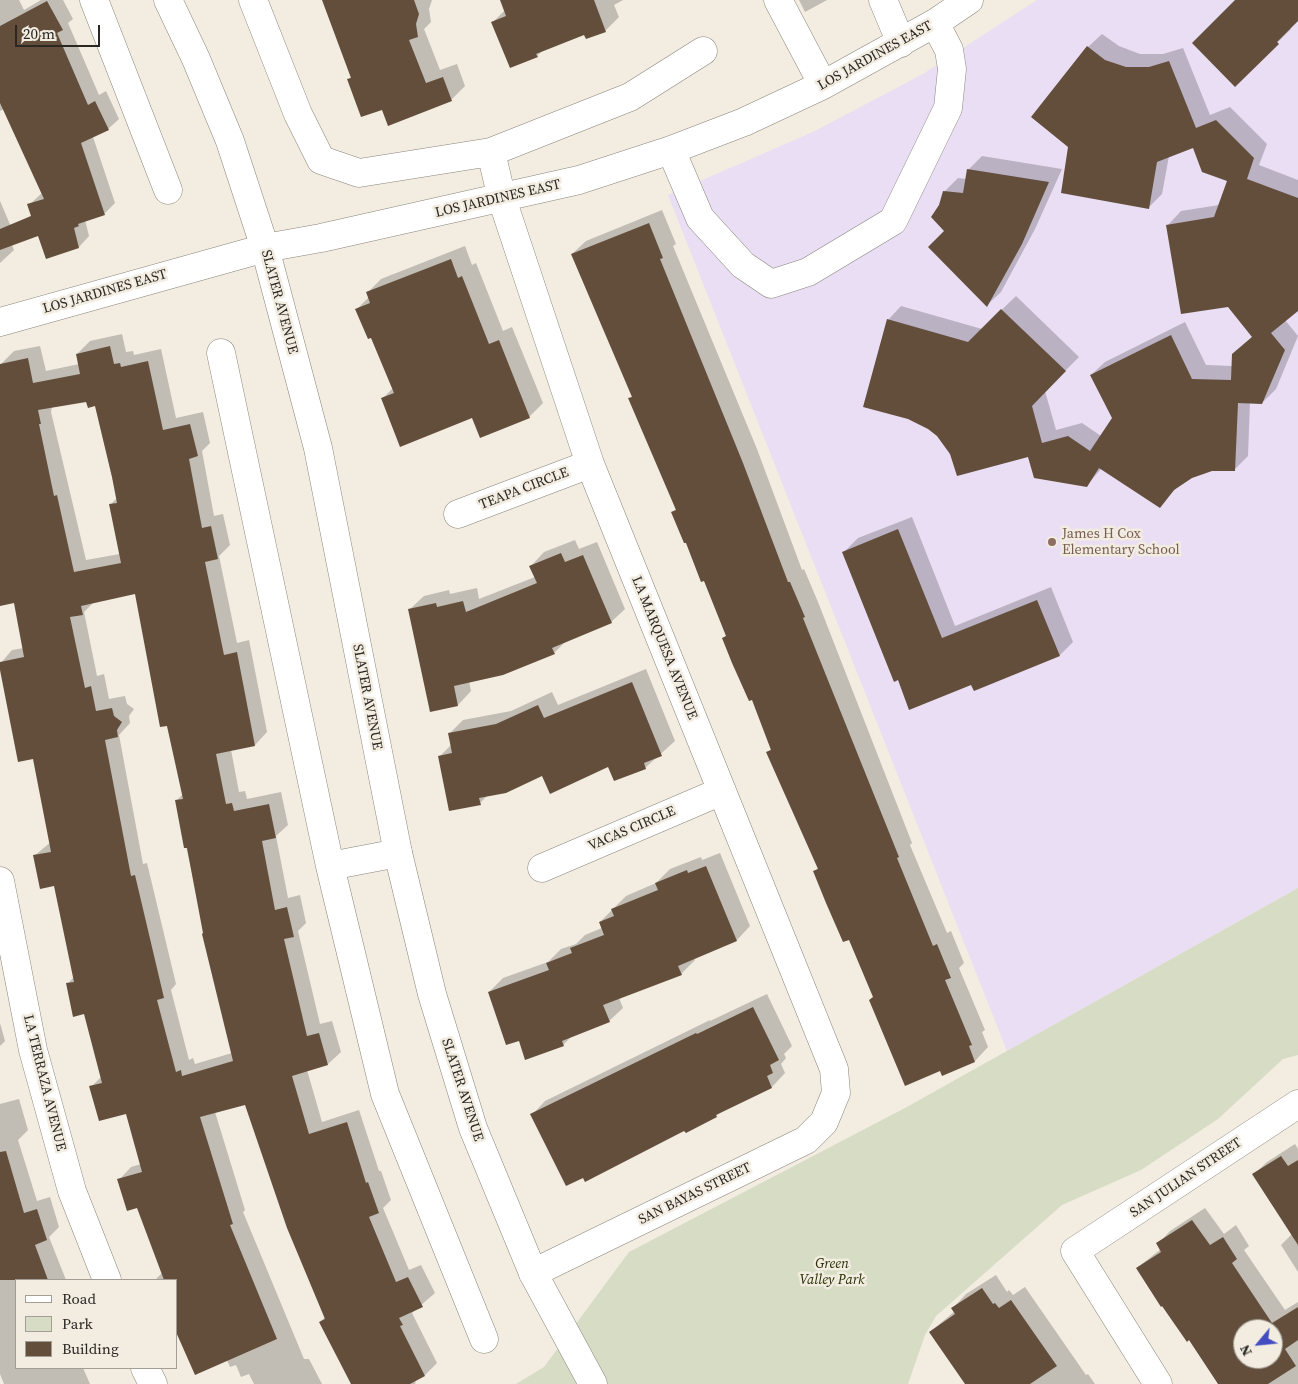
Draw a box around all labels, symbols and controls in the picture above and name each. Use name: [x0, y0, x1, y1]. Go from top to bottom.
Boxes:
scale bar: [18, 15, 102, 47]
street label: LOS JARDINES EAST: [815, 18, 935, 94]
text: 20 m: [23, 23, 55, 44]
street label: LOS JARDINES EAST: [434, 176, 562, 222]
street label: SLATER AVENUE: [257, 248, 301, 356]
street label: LOS JARDINES EAST: [41, 266, 169, 318]
street label: TEAPA CIRCLE: [477, 464, 571, 514]
place label: James H Cox Elementary School: [1062, 526, 1180, 558]
marker: James H Cox Elementary School: [1046, 536, 1058, 548]
street label: LA MARQUESA AVENUE: [628, 574, 700, 722]
street label: SLATER AVENUE: [349, 643, 385, 751]
street label: VACAS CIRCLE: [586, 803, 678, 855]
street label: LA TERRAZA AVENUE: [19, 1013, 69, 1153]
street label: SLATER AVENUE: [437, 1036, 487, 1144]
street label: SAN JULIAN STREET: [1127, 1135, 1245, 1221]
street label: SAN BAYAS STREET: [636, 1159, 754, 1229]
park label: Green Valley Park: [799, 1256, 865, 1288]
legend: [15, 1279, 178, 1369]
text: Road: [62, 1288, 96, 1309]
text: Park: [62, 1313, 93, 1334]
north arrow: [1233, 1319, 1283, 1369]
text: Building: [62, 1338, 119, 1359]
text: N: [1234, 1341, 1257, 1360]

